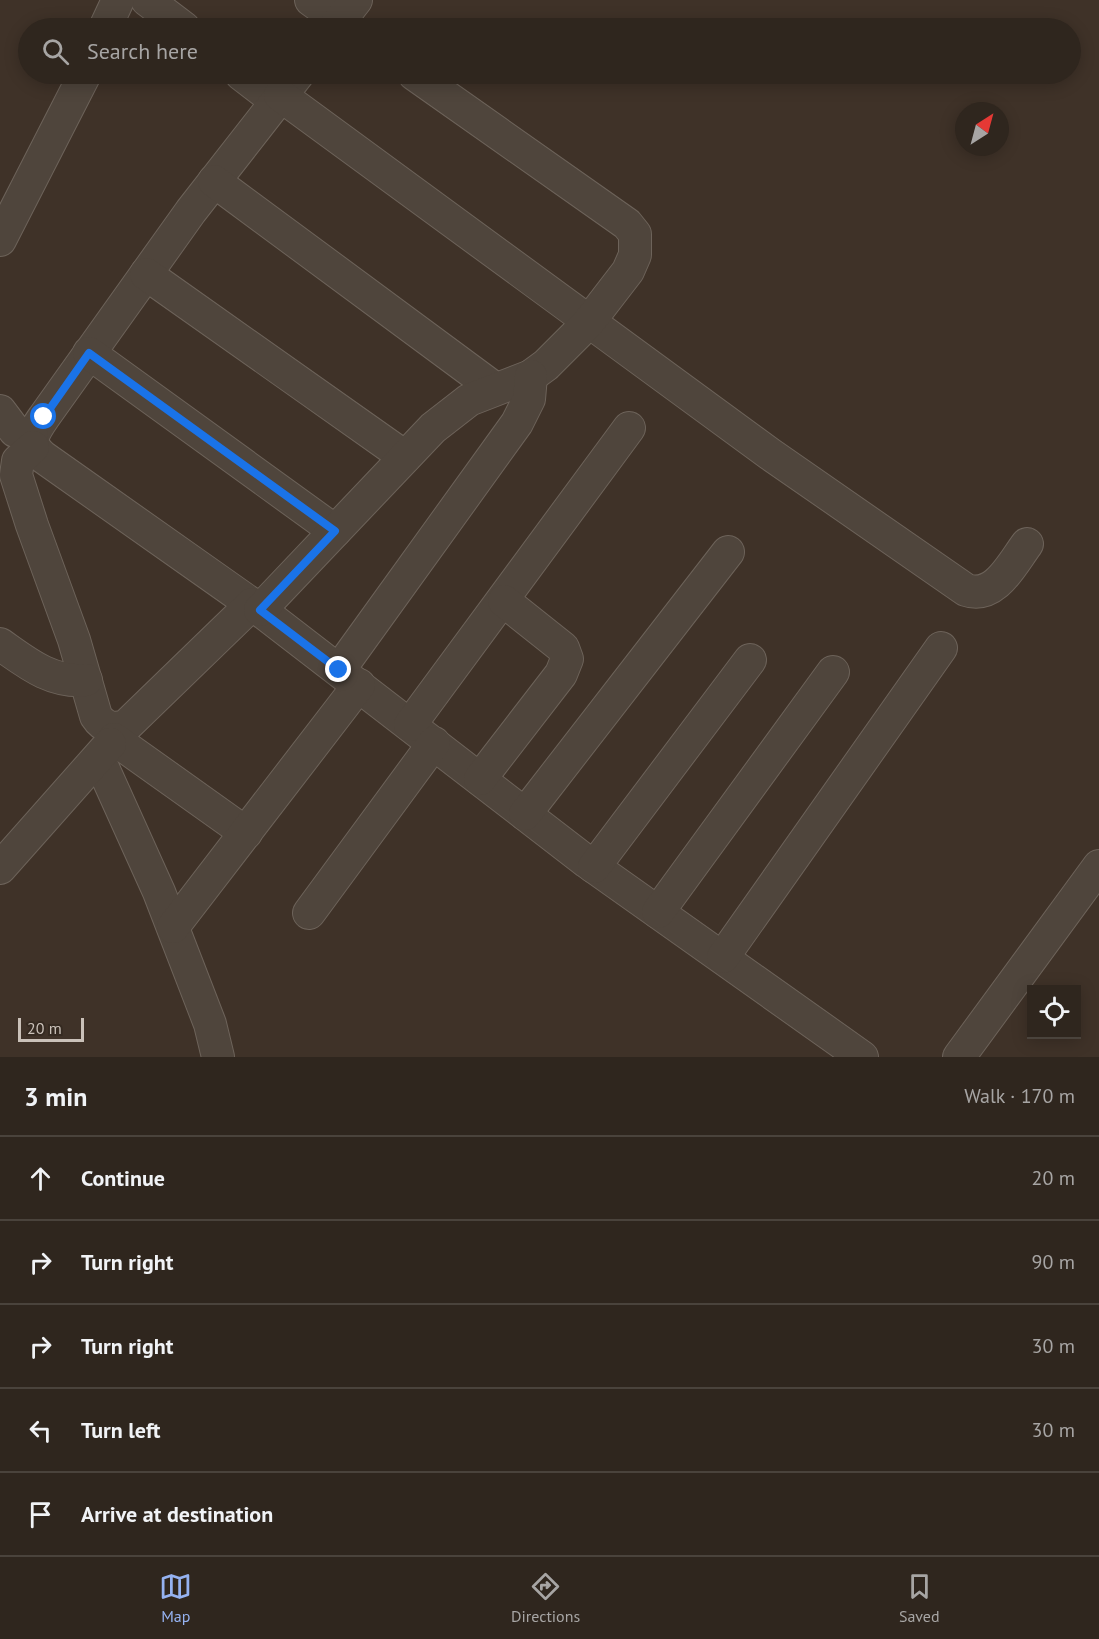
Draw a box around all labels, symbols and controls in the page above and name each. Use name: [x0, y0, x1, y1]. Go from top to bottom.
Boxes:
search box: [18, 18, 1081, 84]
icon: search: [39, 35, 72, 68]
text: Search here: [87, 37, 198, 65]
north arrow: [955, 102, 1009, 156]
route start: [30, 403, 56, 429]
route end: [325, 656, 351, 682]
map controls: [1027, 985, 1081, 1039]
button: locate: [1027, 985, 1081, 1039]
scale bar: [18, 1015, 84, 1042]
text: 20 m: [27, 1018, 62, 1038]
text: 3 min: [24, 1080, 87, 1113]
text: Walk · 170 m: [964, 1083, 1075, 1109]
icon: ahead: [24, 1162, 57, 1195]
text: Continue: [81, 1164, 165, 1192]
text: 20 m: [1032, 1165, 1075, 1191]
icon: right: [24, 1246, 57, 1279]
text: Turn right: [81, 1248, 173, 1276]
text: 90 m: [1032, 1249, 1075, 1275]
icon: right: [24, 1330, 57, 1363]
text: Turn right: [81, 1332, 173, 1360]
text: 30 m: [1032, 1333, 1075, 1359]
icon: left: [24, 1414, 57, 1447]
text: Turn left: [81, 1416, 161, 1444]
text: 30 m: [1032, 1417, 1075, 1443]
icon: arrive: [24, 1498, 57, 1531]
text: Arrive at destination: [81, 1500, 273, 1528]
tab: Map: [159, 1570, 192, 1626]
tab: Directions: [511, 1570, 580, 1626]
tab: Saved: [899, 1570, 940, 1626]

